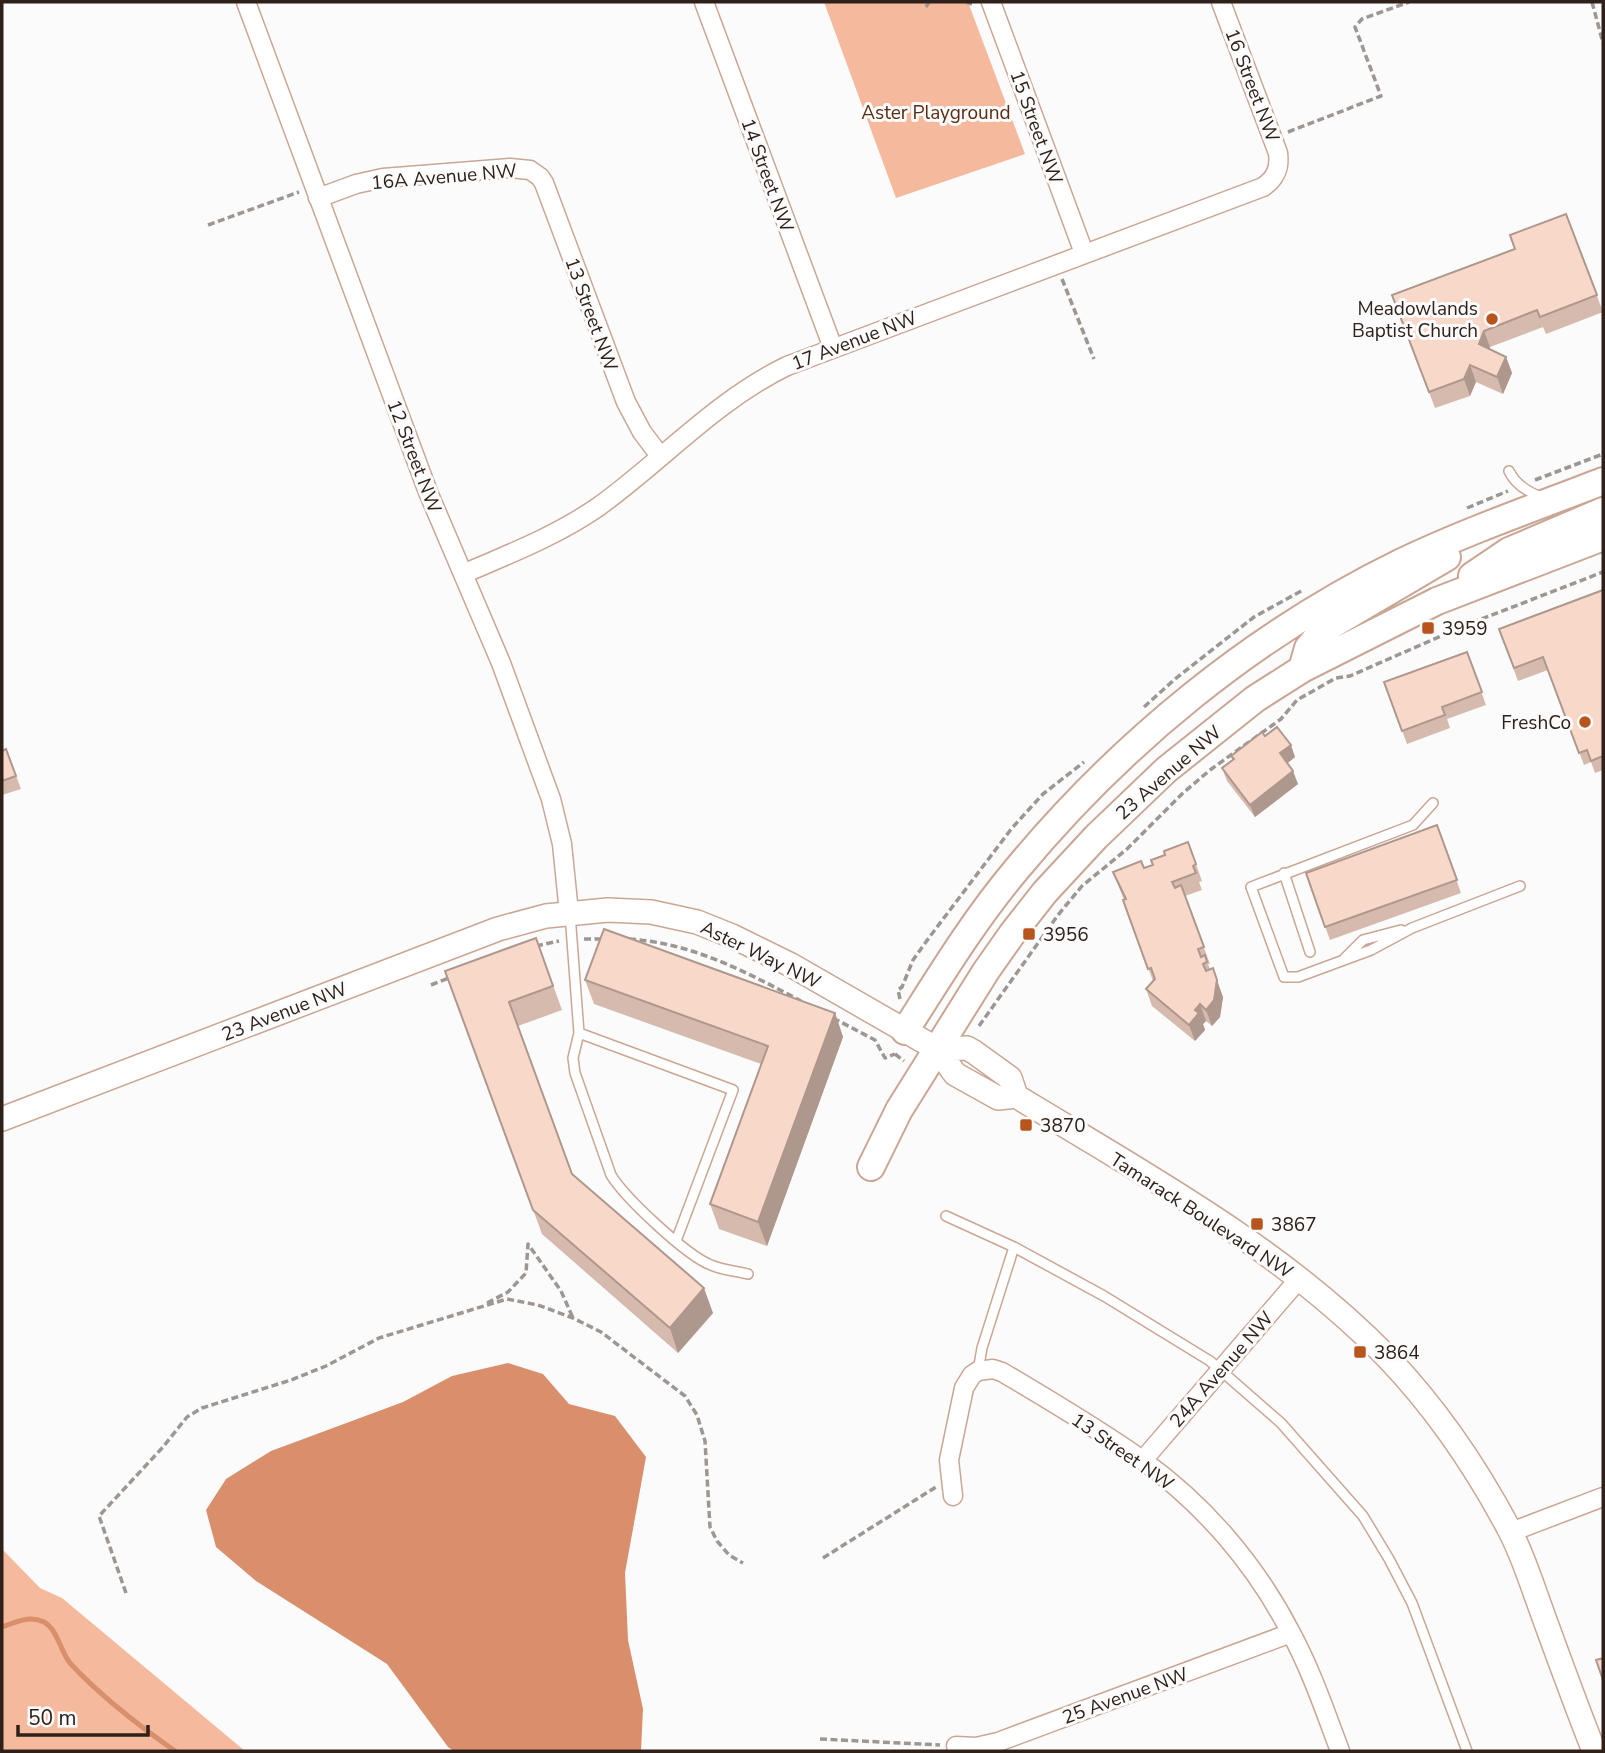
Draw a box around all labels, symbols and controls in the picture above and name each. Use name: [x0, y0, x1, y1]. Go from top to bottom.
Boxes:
street label: 16 Street NW: [1219, 25, 1286, 146]
street label: 15 Street NW: [1003, 67, 1069, 188]
park label: Aster Playground: [861, 100, 1011, 126]
street label: 14 Street NW: [734, 115, 800, 236]
street label: 16A Avenue NW: [370, 158, 518, 196]
street label: 13 Street NW: [558, 254, 624, 375]
place label: Meadowlands Baptist Church: [1352, 296, 1478, 344]
street label: 17 Avenue NW: [788, 305, 921, 377]
marker: Meadowlands Baptist Church: [1484, 311, 1500, 327]
street label: 12 Street NW: [381, 396, 448, 517]
place label: 3959: [1442, 616, 1488, 642]
marker: 3959: [1420, 620, 1436, 636]
place label: FreshCo: [1501, 710, 1571, 736]
marker: FreshCo: [1577, 714, 1593, 730]
street label: 23 Avenue NW: [1110, 720, 1227, 826]
street label: Aster Way NW: [696, 915, 825, 995]
place label: 3956: [1043, 922, 1089, 948]
marker: 3956: [1021, 926, 1037, 942]
street label: 23 Avenue NW: [218, 976, 351, 1048]
place label: 3870: [1040, 1113, 1086, 1139]
marker: 3870: [1018, 1117, 1034, 1133]
street label: Tamarack Boulevard NW: [1105, 1147, 1298, 1285]
place label: 3867: [1271, 1212, 1317, 1238]
marker: 3867: [1249, 1216, 1265, 1232]
street label: 24A Avenue NW: [1164, 1306, 1280, 1433]
place label: 3864: [1374, 1340, 1420, 1366]
marker: 3864: [1352, 1344, 1368, 1360]
street label: 13 Street NW: [1066, 1407, 1179, 1497]
street label: 25 Avenue NW: [1059, 1661, 1192, 1731]
scale bar: [18, 1694, 147, 1738]
text: 50 m: [28, 1704, 77, 1732]

